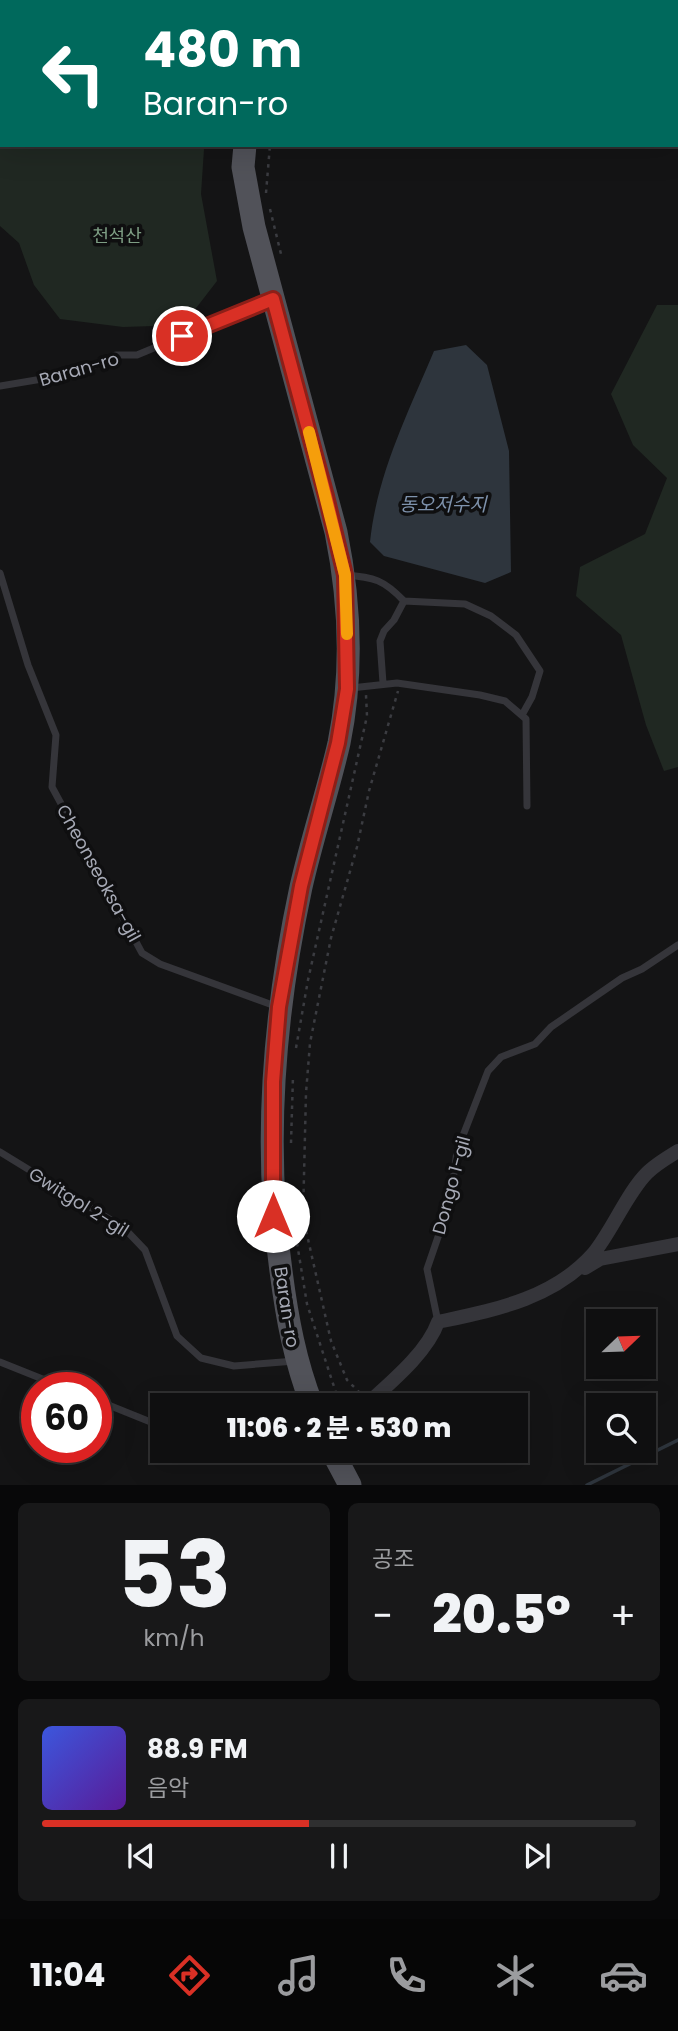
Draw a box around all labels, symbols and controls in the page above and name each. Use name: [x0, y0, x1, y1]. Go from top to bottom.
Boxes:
text: 480 m: [143, 16, 302, 84]
icon: left: [28, 28, 119, 119]
text: Baran-ro: [143, 81, 288, 126]
park label: 천석산: [92, 223, 142, 248]
pin: [152, 306, 212, 366]
icon: arrive: [163, 317, 201, 355]
street label: Baran-ro: [36, 346, 122, 392]
water label: 동오저수지: [399, 491, 488, 518]
street label: Cheonseoksa-gil: [51, 800, 147, 946]
street label: Dongo 1-gil: [426, 1133, 476, 1237]
street label: Gwitgol 2-gil: [24, 1161, 134, 1243]
position arrow: [236, 1179, 310, 1253]
street label: Baran-ro: [268, 1265, 306, 1349]
north arrow: [586, 1309, 656, 1379]
map controls: [586, 1309, 656, 1463]
speed limit sign: 60: [21, 1372, 112, 1463]
button: search: [586, 1393, 656, 1463]
text: 11:06 · 2 분 · 530 m: [227, 1410, 451, 1446]
text: 53: [117, 1511, 231, 1639]
text: 공조: [372, 1543, 414, 1575]
text: 20.5°: [432, 1578, 571, 1651]
text: −: [372, 1589, 393, 1642]
text: +: [610, 1589, 636, 1642]
text: km/h: [143, 1622, 205, 1654]
text: 88.9 FM: [147, 1731, 248, 1767]
text: 음악: [147, 1772, 189, 1804]
icon: previous: [122, 1837, 160, 1875]
icon: pause: [320, 1837, 358, 1875]
icon: next: [518, 1837, 556, 1875]
icon: directions: [165, 1951, 214, 2000]
icon: music: [274, 1951, 323, 2000]
icon: phone: [382, 1951, 431, 2000]
icon: climate: [491, 1951, 540, 2000]
icon: car: [599, 1951, 648, 2000]
text: 11:04: [30, 1952, 105, 1997]

